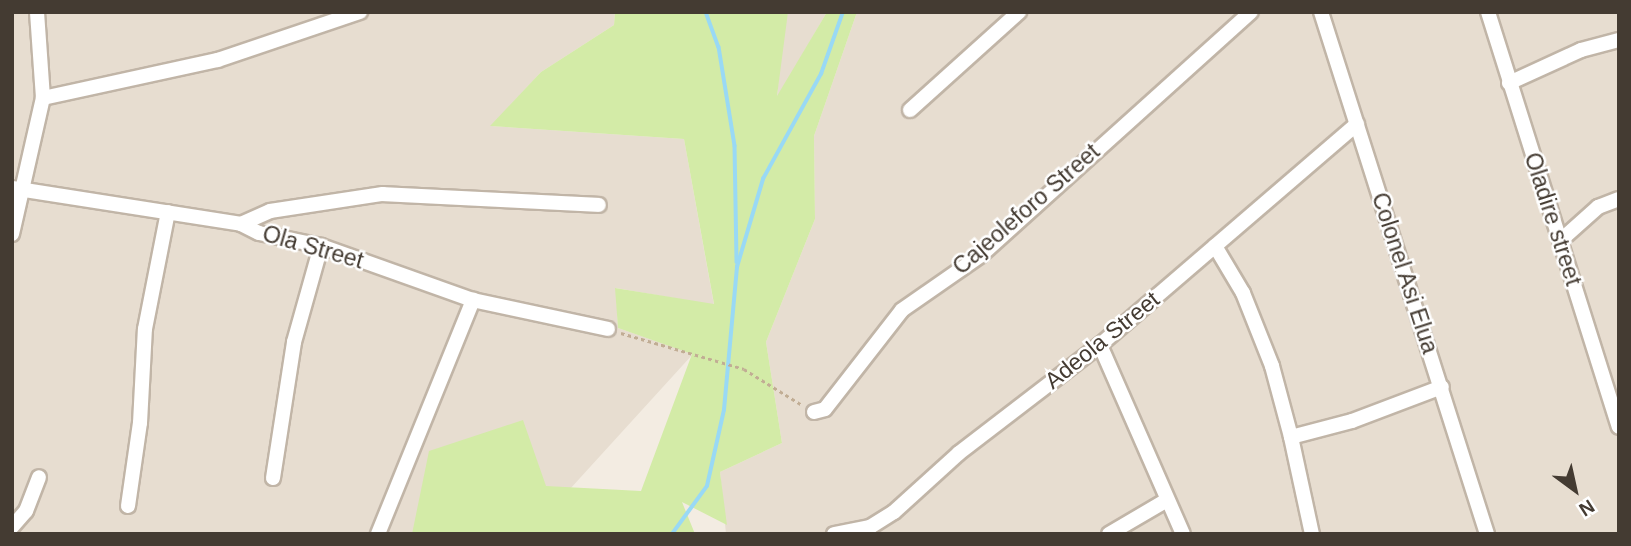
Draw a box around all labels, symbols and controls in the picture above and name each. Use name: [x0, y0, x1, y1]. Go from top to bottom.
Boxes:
street label: Cajeoleforo Street: [947, 138, 1105, 280]
street label: Oladire street: [1519, 149, 1587, 289]
street label: Colonel Asi Elua: [1366, 188, 1444, 358]
street label: Ola Street: [259, 219, 367, 275]
street label: Adeola Street: [1039, 285, 1165, 395]
north arrow: [1540, 455, 1610, 525]
text: N: [1575, 495, 1598, 521]

